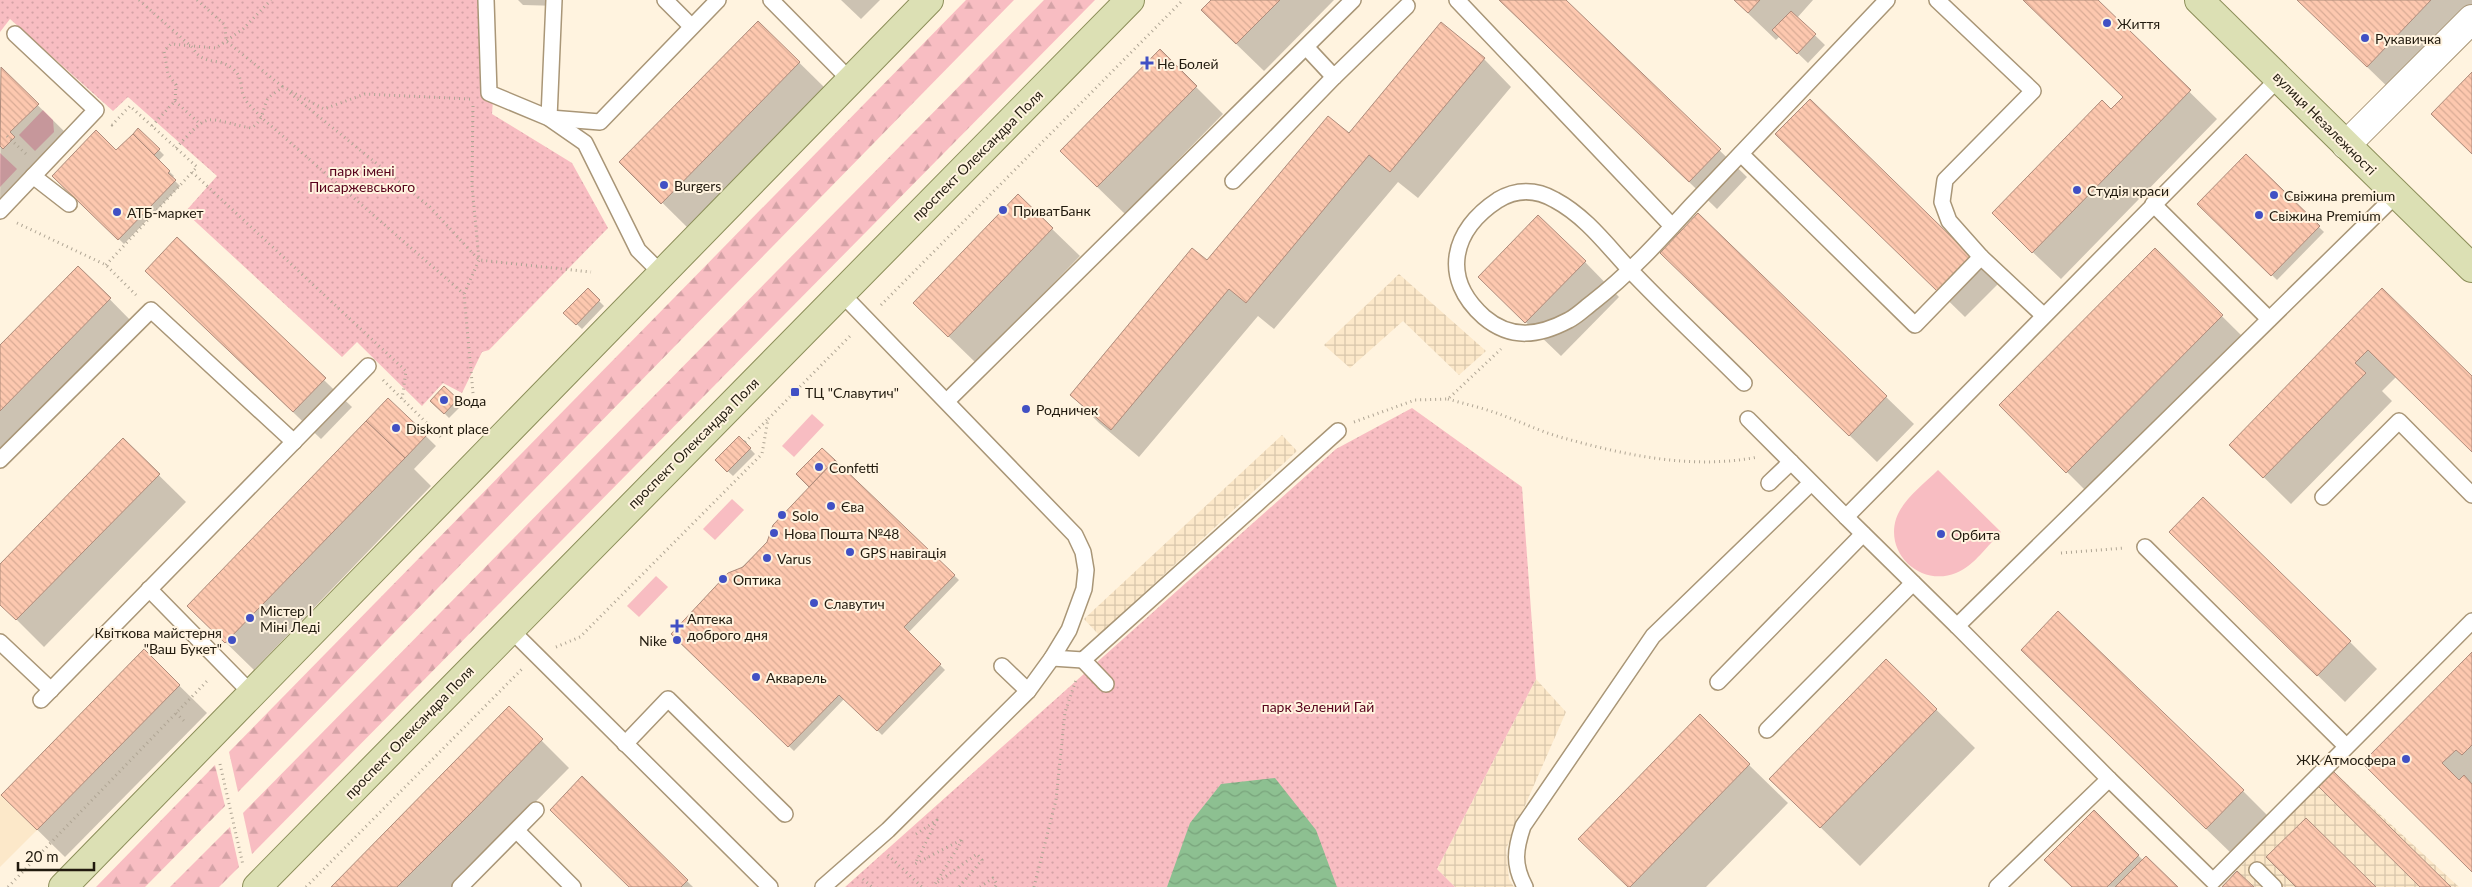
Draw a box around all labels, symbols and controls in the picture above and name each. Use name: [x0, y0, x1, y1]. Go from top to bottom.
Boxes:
place label: Життя: [2117, 15, 2160, 32]
marker: Життя: [2101, 17, 2113, 29]
place label: Рукавичка: [2375, 30, 2441, 47]
marker: Рукавичка: [2359, 32, 2371, 44]
place label: Не Болей: [1157, 55, 1218, 72]
marker: Не Болей: [1141, 57, 1153, 69]
street label: вулиця Незалежності: [2270, 68, 2380, 178]
street label: проспект Олександра Поля: [908, 86, 1046, 224]
park label: парк імені Писаржевського: [309, 162, 415, 195]
place label: Burgers: [674, 177, 721, 194]
marker: Burgers: [658, 179, 670, 191]
place label: Студія краси: [2087, 182, 2169, 199]
marker: Студія краси: [2071, 184, 2083, 196]
place label: Свіжина premium: [2284, 187, 2395, 204]
marker: Свіжина premium: [2268, 189, 2280, 201]
place label: ПриватБанк: [1013, 202, 1091, 219]
place label: АТБ-маркет: [127, 204, 204, 221]
marker: ПриватБанк: [997, 204, 1009, 216]
marker: АТБ-маркет: [111, 206, 123, 218]
place label: Свіжина Premium: [2269, 207, 2381, 224]
marker: Свіжина Premium: [2253, 209, 2265, 221]
street label: проспект Олександра Поля: [624, 374, 762, 512]
place label: ТЦ "Славутич": [805, 384, 899, 401]
marker: ТЦ "Славутич": [789, 386, 801, 398]
place label: Вода: [454, 392, 486, 409]
marker: Вода: [438, 394, 450, 406]
place label: Родничек: [1036, 401, 1099, 418]
marker: Родничек: [1020, 403, 1032, 415]
place label: Diskont place: [406, 420, 489, 437]
marker: Diskont place: [390, 422, 402, 434]
place label: Confetti: [829, 459, 879, 476]
marker: Confetti: [813, 461, 825, 473]
place label: Єва: [841, 498, 864, 515]
marker: Єва: [825, 500, 837, 512]
place label: Solo: [792, 507, 819, 524]
marker: Solo: [776, 509, 788, 521]
place label: Нова Пошта №48: [784, 525, 899, 542]
place label: Орбита: [1951, 526, 2000, 543]
marker: Нова Пошта №48: [768, 527, 780, 539]
marker: Орбита: [1935, 528, 1947, 540]
place label: GPS навігація: [860, 544, 946, 561]
marker: GPS навігація: [844, 546, 856, 558]
place label: Varus: [777, 550, 811, 567]
marker: Varus: [761, 552, 773, 564]
place label: Оптика: [733, 571, 781, 588]
marker: Оптика: [717, 573, 729, 585]
place label: Славутич: [824, 595, 885, 612]
marker: Славутич: [808, 597, 820, 609]
place label: Містер І Міні Леді: [260, 602, 320, 635]
place label: Аптека доброго дня: [687, 610, 768, 643]
marker: Містер І Міні Леді: [244, 612, 256, 624]
marker: Аптека доброго дня: [671, 620, 683, 632]
place label: Квіткова майстерня "Ваш Букет": [95, 624, 222, 657]
place label: Nike: [639, 632, 667, 649]
marker: Квіткова майстерня "Ваш Букет": [226, 634, 238, 646]
marker: Nike: [671, 634, 683, 646]
street label: проспект Олександра Поля: [341, 662, 477, 802]
place label: Акварель: [766, 669, 827, 686]
marker: Акварель: [750, 671, 762, 683]
park label: парк Зелений Гай: [1262, 698, 1374, 715]
place label: ЖК Атмосфера: [2296, 751, 2396, 768]
marker: ЖК Атмосфера: [2400, 753, 2412, 765]
scale bar: [18, 840, 94, 872]
text: 20 m: [25, 847, 59, 865]

